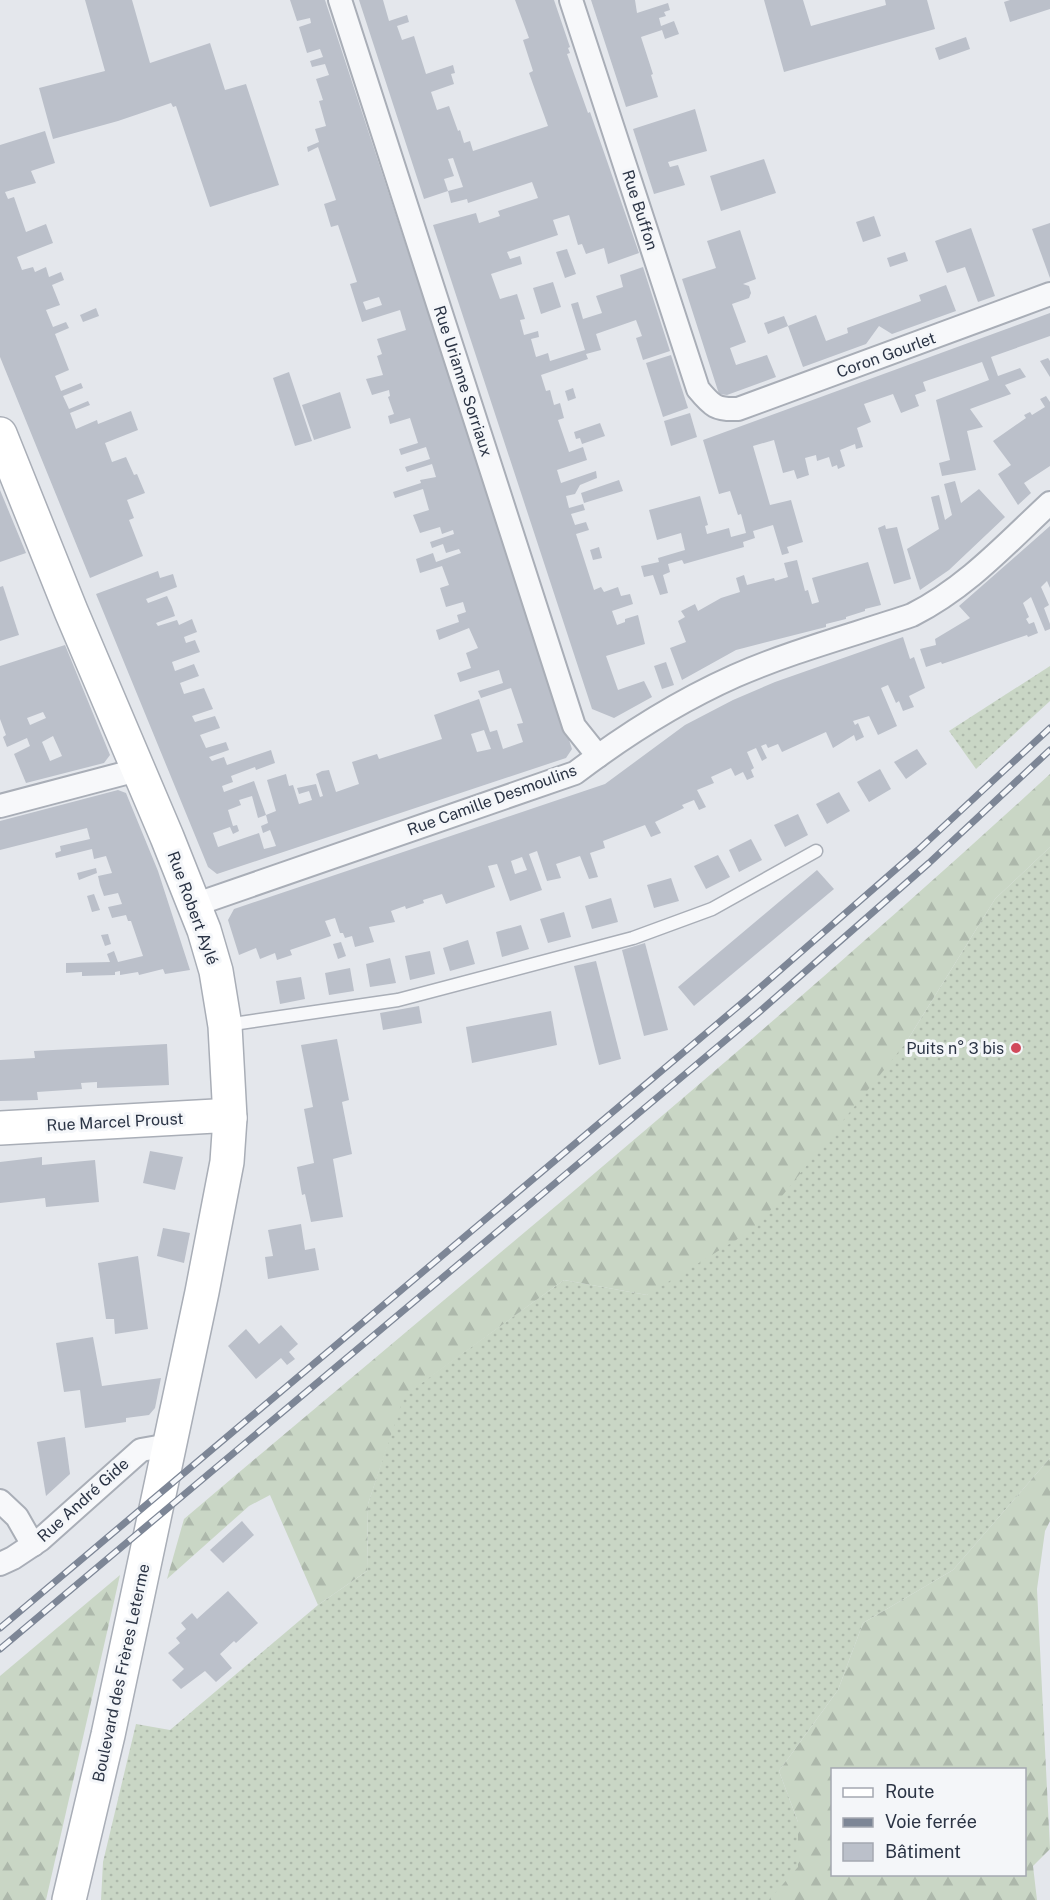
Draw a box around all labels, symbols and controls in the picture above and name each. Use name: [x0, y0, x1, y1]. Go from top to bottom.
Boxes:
street label: Rue Buffon: [618, 167, 662, 253]
street label: Rue Urianne Sorriaux: [430, 303, 496, 459]
street label: Coron Gourlet: [834, 328, 938, 382]
street label: Rue Camille Desmoulins: [405, 760, 579, 840]
street label: Rue Robert Aylé: [164, 849, 222, 967]
place label: Puits n° 3 bis: [906, 1039, 1004, 1058]
marker: Puits n° 3 bis: [1009, 1041, 1023, 1055]
street label: Rue Marcel Proust: [46, 1109, 184, 1135]
street label: Rue André Gide: [33, 1454, 133, 1546]
street label: Boulevard des Frères Leterme: [89, 1562, 153, 1784]
legend: [831, 1768, 1026, 1876]
text: Route: [885, 1781, 934, 1802]
text: Voie ferrée: [885, 1811, 977, 1832]
text: Bâtiment: [885, 1841, 961, 1862]

